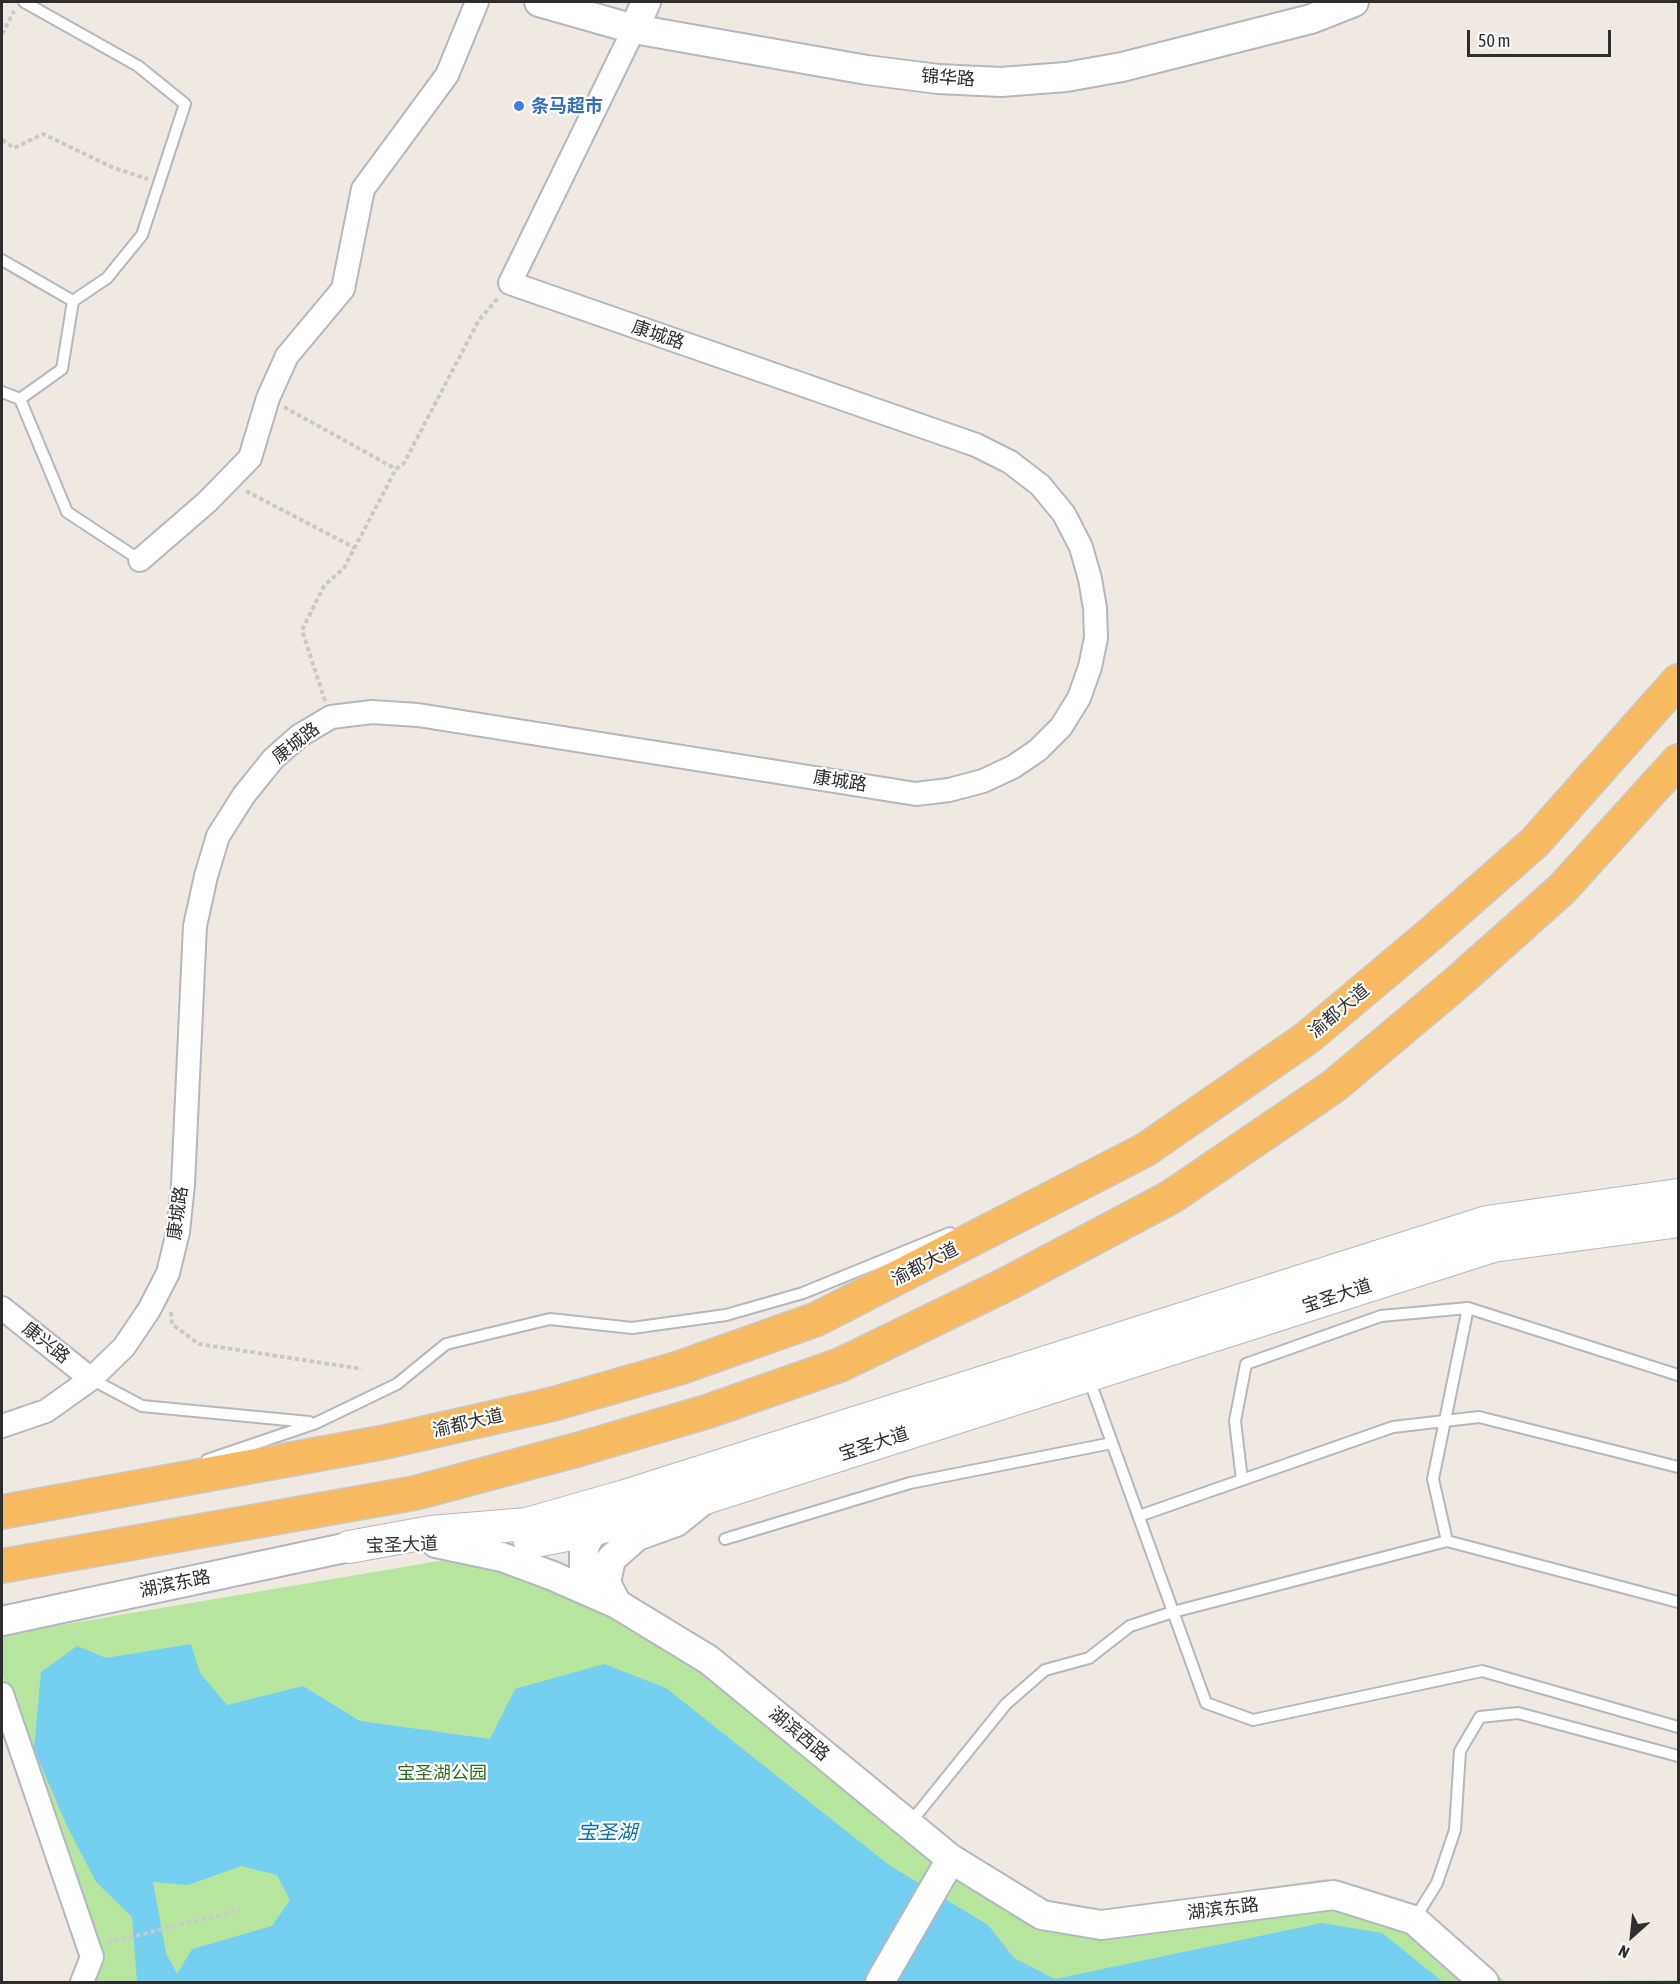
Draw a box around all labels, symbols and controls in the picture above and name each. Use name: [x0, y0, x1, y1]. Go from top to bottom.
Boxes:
scale bar: [1470, 18, 1614, 56]
text: 50 m: [1478, 30, 1510, 51]
street label: 锦华路: [920, 65, 976, 91]
place label: 条马超市: [531, 95, 603, 117]
marker: 条马超市: [512, 99, 526, 113]
street label: 康城路: [629, 316, 687, 354]
street label: 康城路: [268, 718, 324, 768]
street label: 康城路: [812, 766, 868, 796]
street label: 渝都大道: [1304, 980, 1374, 1042]
street label: 康城路: [164, 1185, 192, 1241]
street label: 渝都大道: [888, 1238, 962, 1290]
street label: 宝圣大道: [1299, 1275, 1375, 1317]
street label: 康兴路: [18, 1318, 74, 1368]
street label: 渝都大道: [430, 1404, 506, 1442]
street label: 宝圣大道: [836, 1423, 912, 1465]
street label: 宝圣大道: [366, 1533, 438, 1557]
street label: 湖滨东路: [138, 1566, 212, 1602]
street label: 湖滨西路: [764, 1703, 834, 1765]
park label: 宝圣湖公园: [397, 1762, 487, 1784]
water label: 宝圣湖: [577, 1821, 637, 1845]
street label: 湖滨东路: [1186, 1894, 1260, 1924]
north arrow: [1602, 1906, 1662, 1966]
text: N: [1616, 1942, 1632, 1962]

